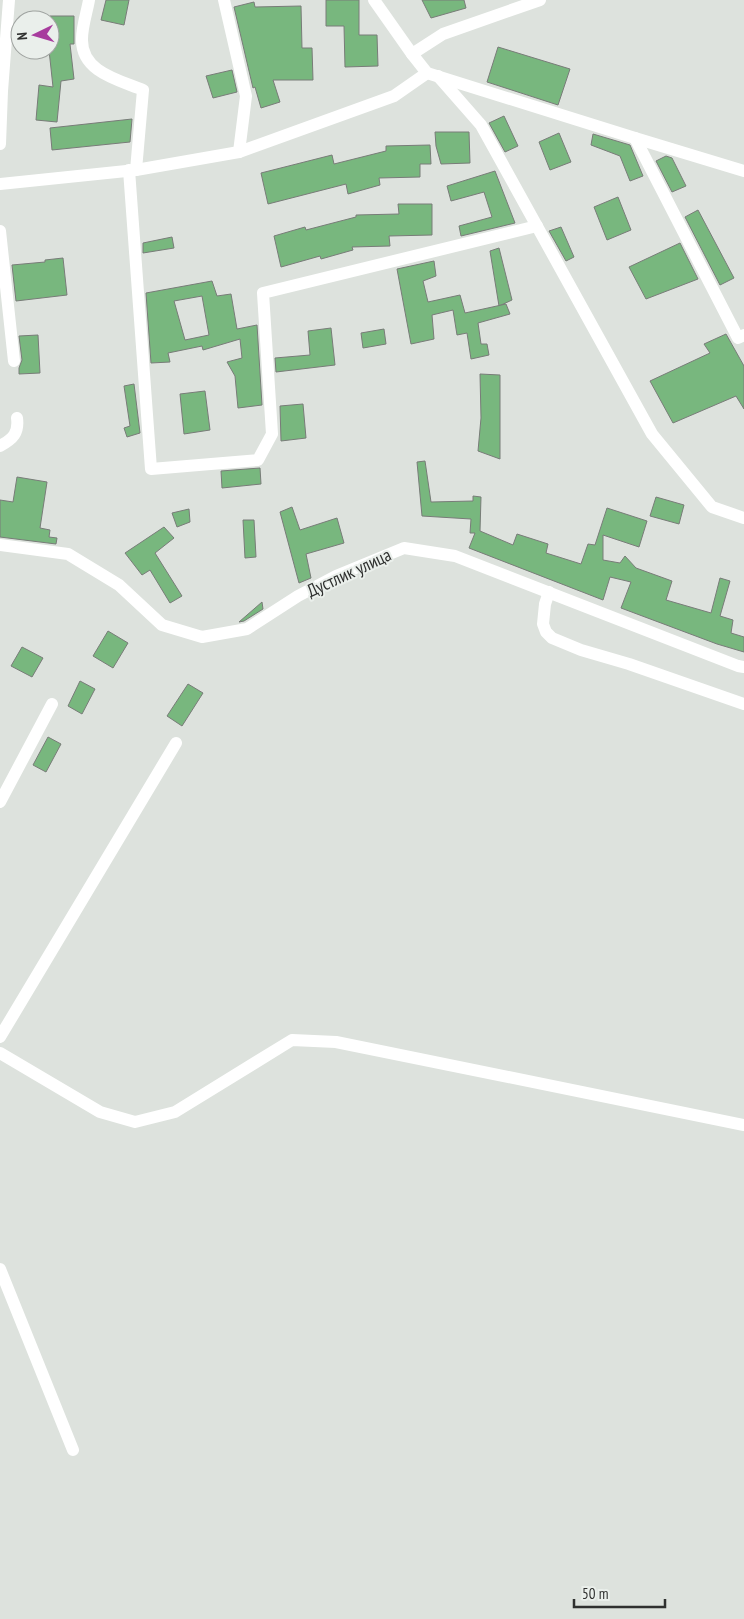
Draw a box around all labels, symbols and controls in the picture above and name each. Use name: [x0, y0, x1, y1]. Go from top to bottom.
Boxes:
north arrow: [10, 10, 60, 60]
text: N: [13, 32, 31, 41]
street label: Дустлик улица: [303, 543, 395, 602]
scale bar: [574, 1576, 665, 1608]
text: 50 m: [582, 1584, 608, 1603]

